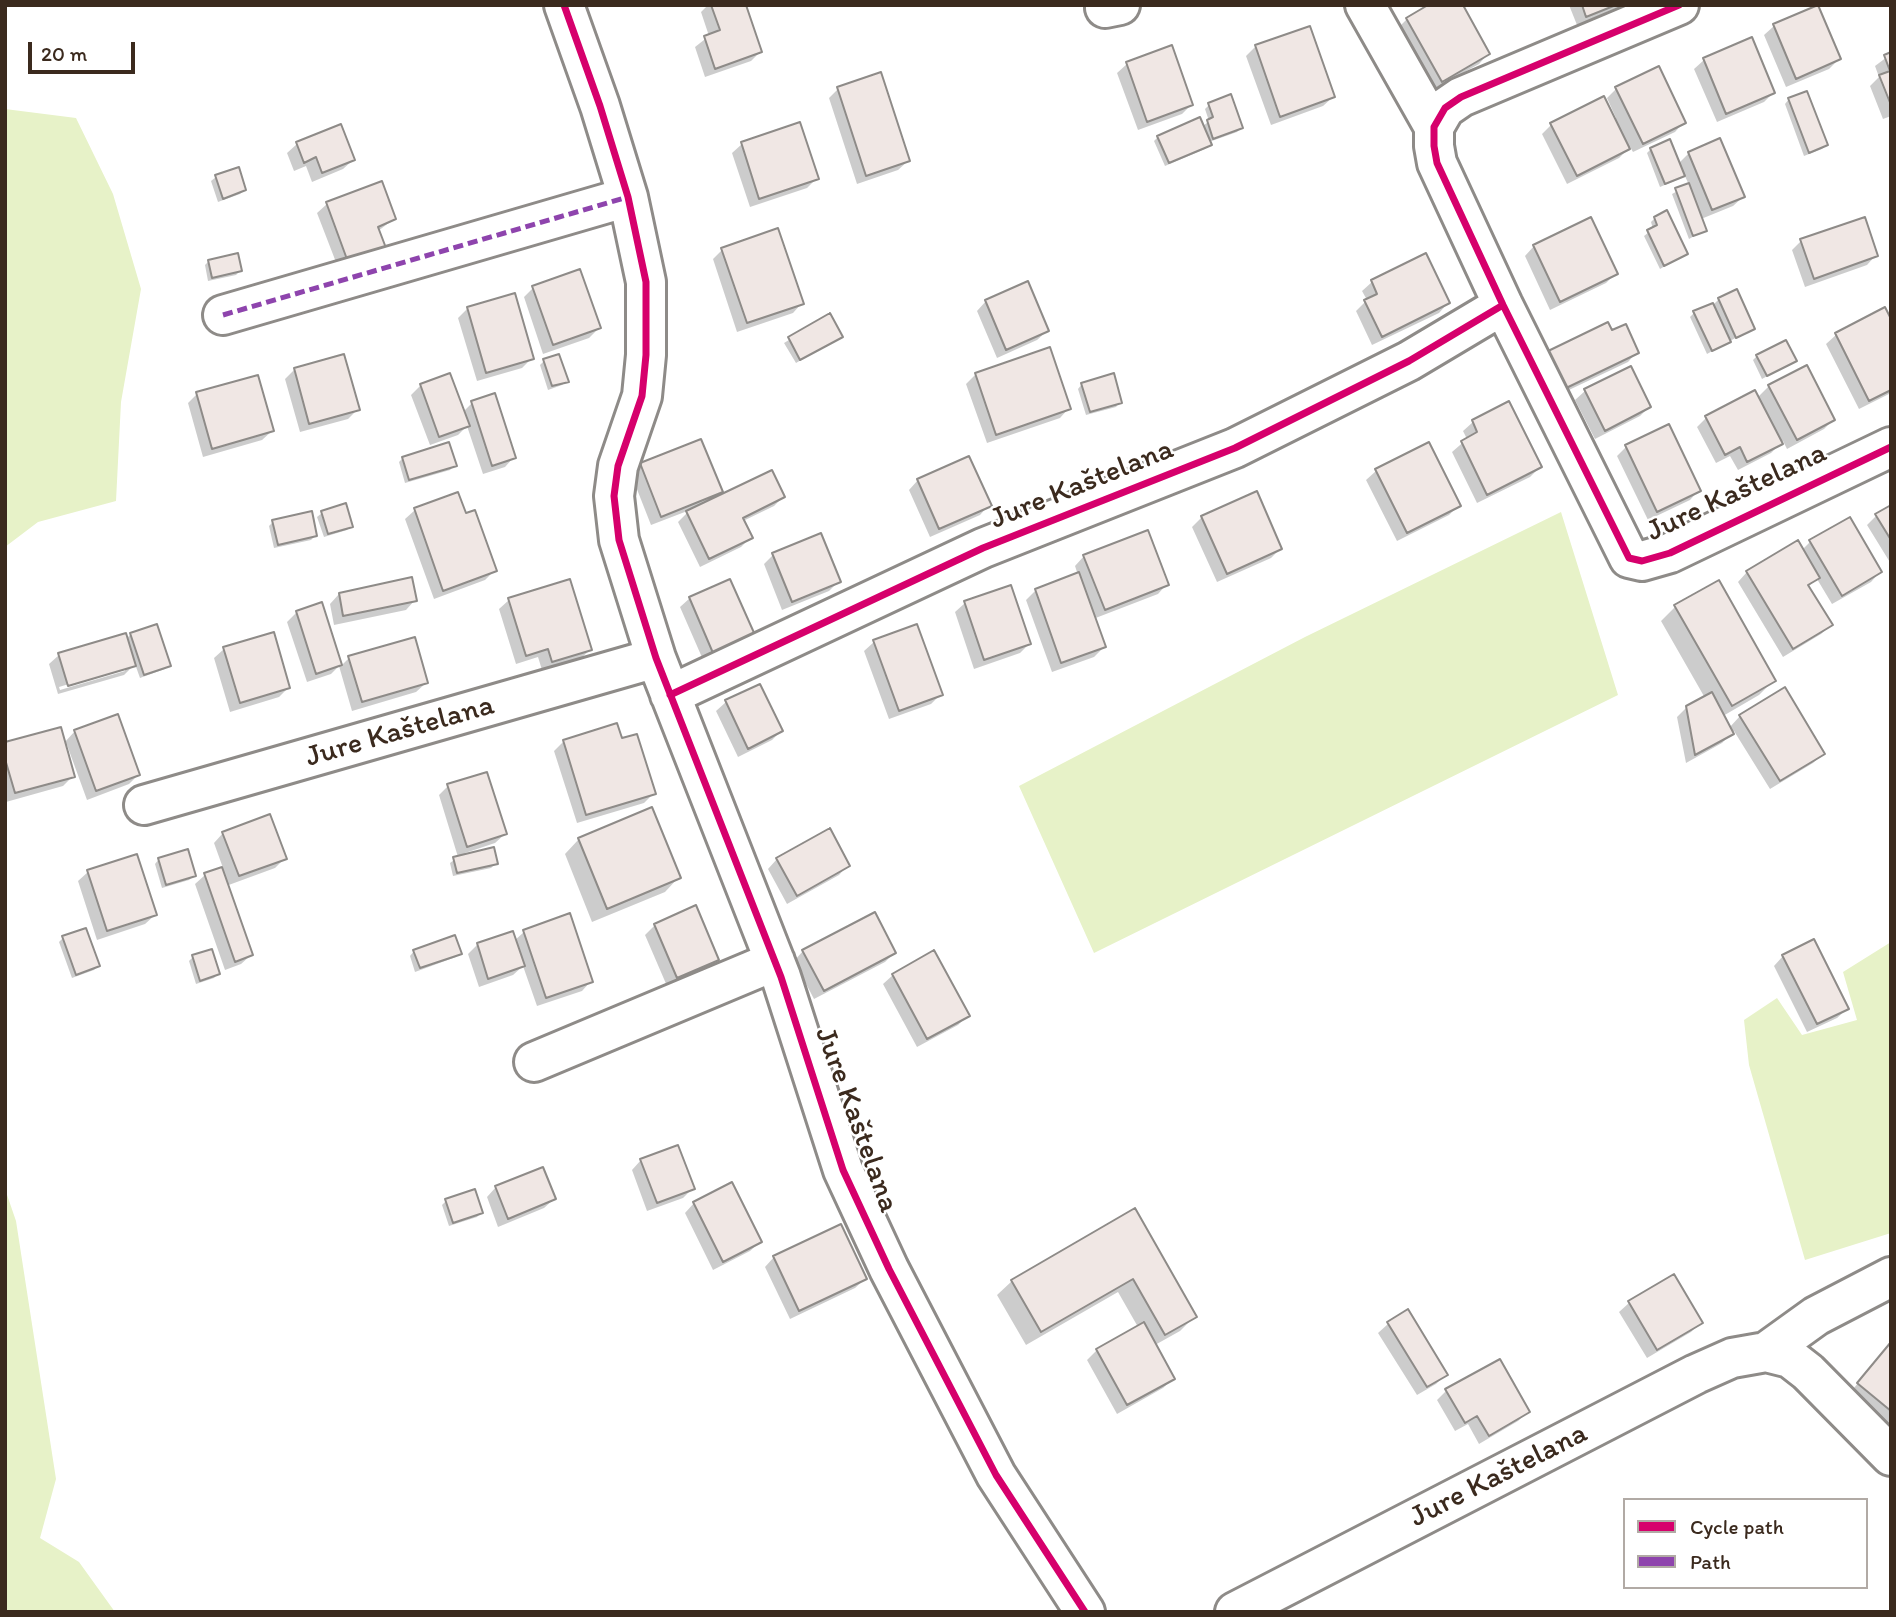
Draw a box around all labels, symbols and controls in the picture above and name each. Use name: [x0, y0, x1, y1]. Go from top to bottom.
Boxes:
scale bar: [32, 28, 138, 72]
text: 20 m: [41, 41, 87, 66]
street label: Jure Kaštelana: [985, 432, 1179, 538]
street label: Jure Kaštelana: [1641, 436, 1833, 550]
street label: Jure Kaštelana: [302, 688, 498, 776]
street label: Jure Kaštelana: [806, 1023, 906, 1217]
street label: Jure Kaštelana: [1404, 1416, 1594, 1536]
legend: [1623, 1498, 1868, 1589]
text: Cycle path: [1690, 1514, 1784, 1539]
text: Path: [1690, 1549, 1731, 1574]

